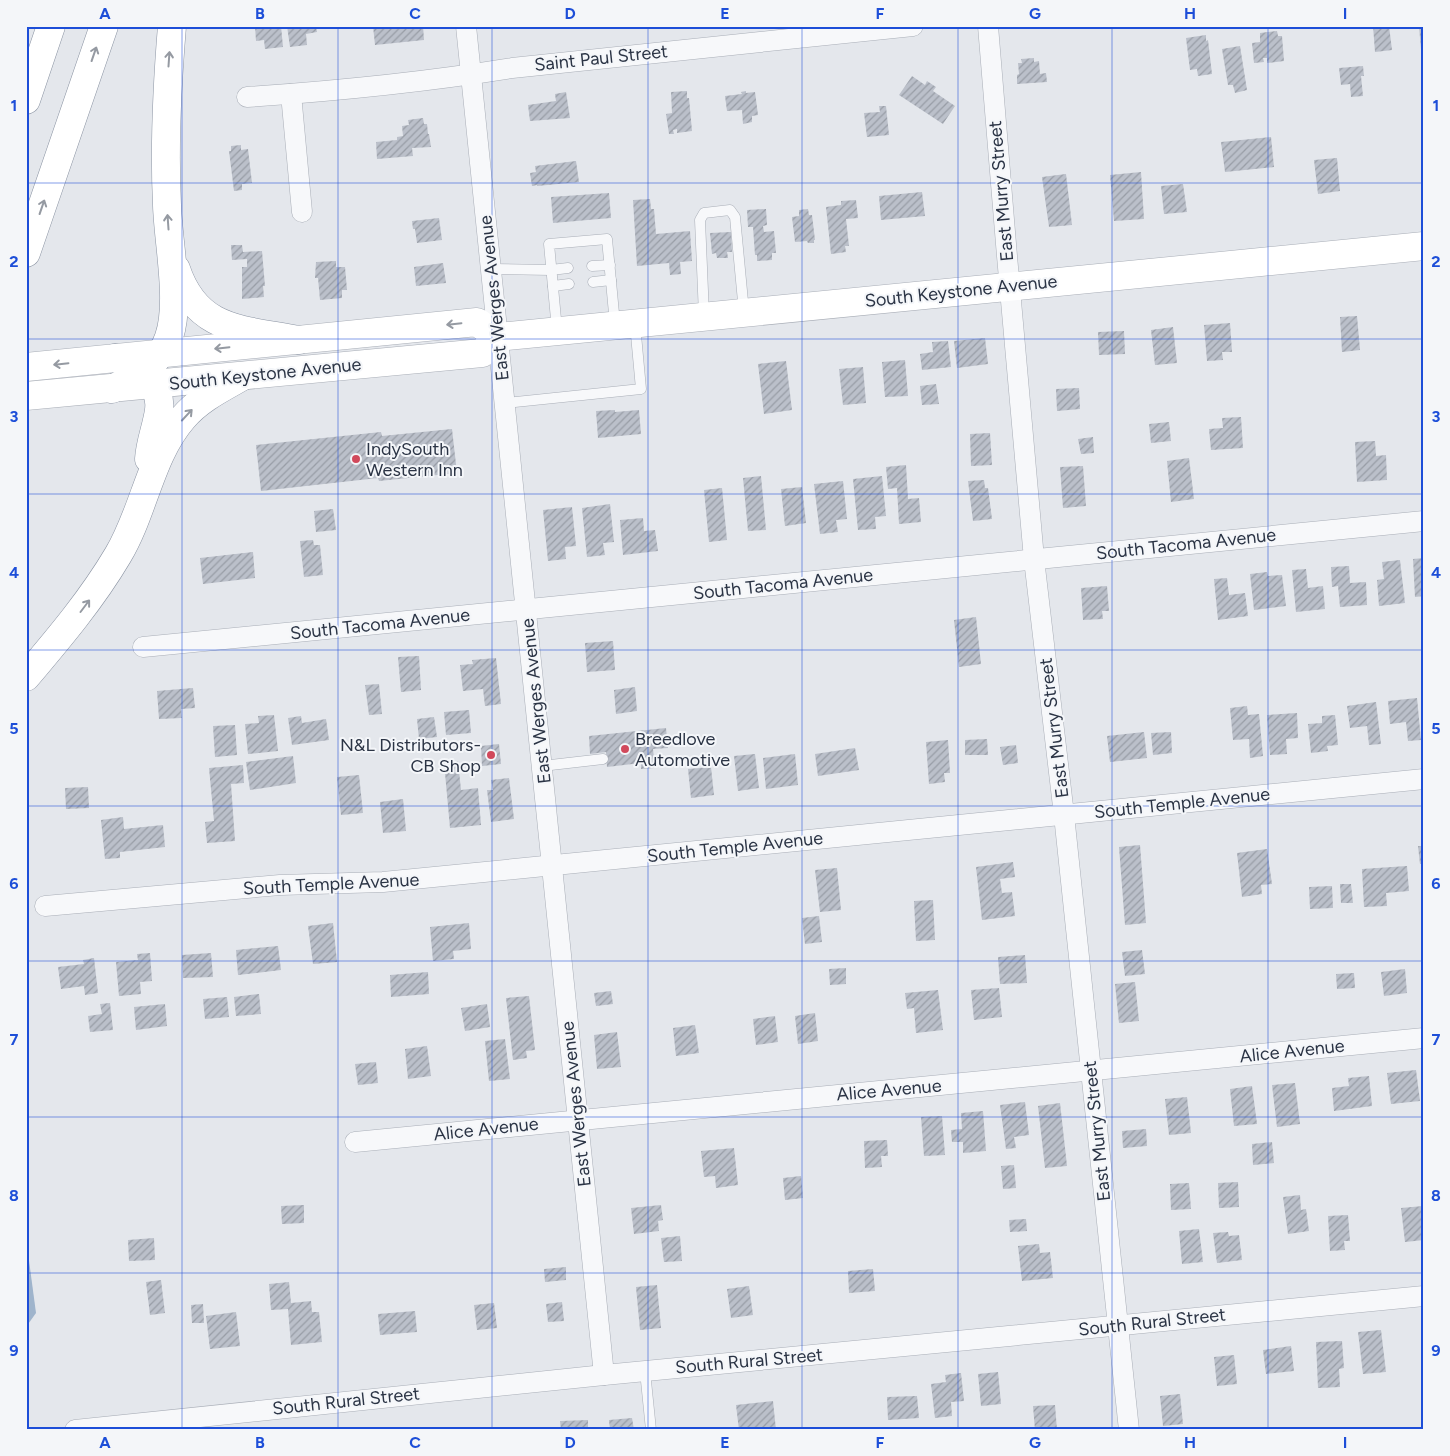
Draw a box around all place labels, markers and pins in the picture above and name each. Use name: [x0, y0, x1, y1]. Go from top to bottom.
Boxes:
place label: IndySouth Western Inn: [366, 438, 463, 481]
marker: IndySouth Western Inn: [350, 453, 362, 465]
place label: Breedlove Automotive: [635, 728, 730, 771]
place label: N&L Distributors- CB Shop: [340, 734, 481, 777]
marker: Breedlove Automotive: [619, 743, 631, 755]
marker: N&L Distributors- CB Shop: [485, 749, 497, 761]

